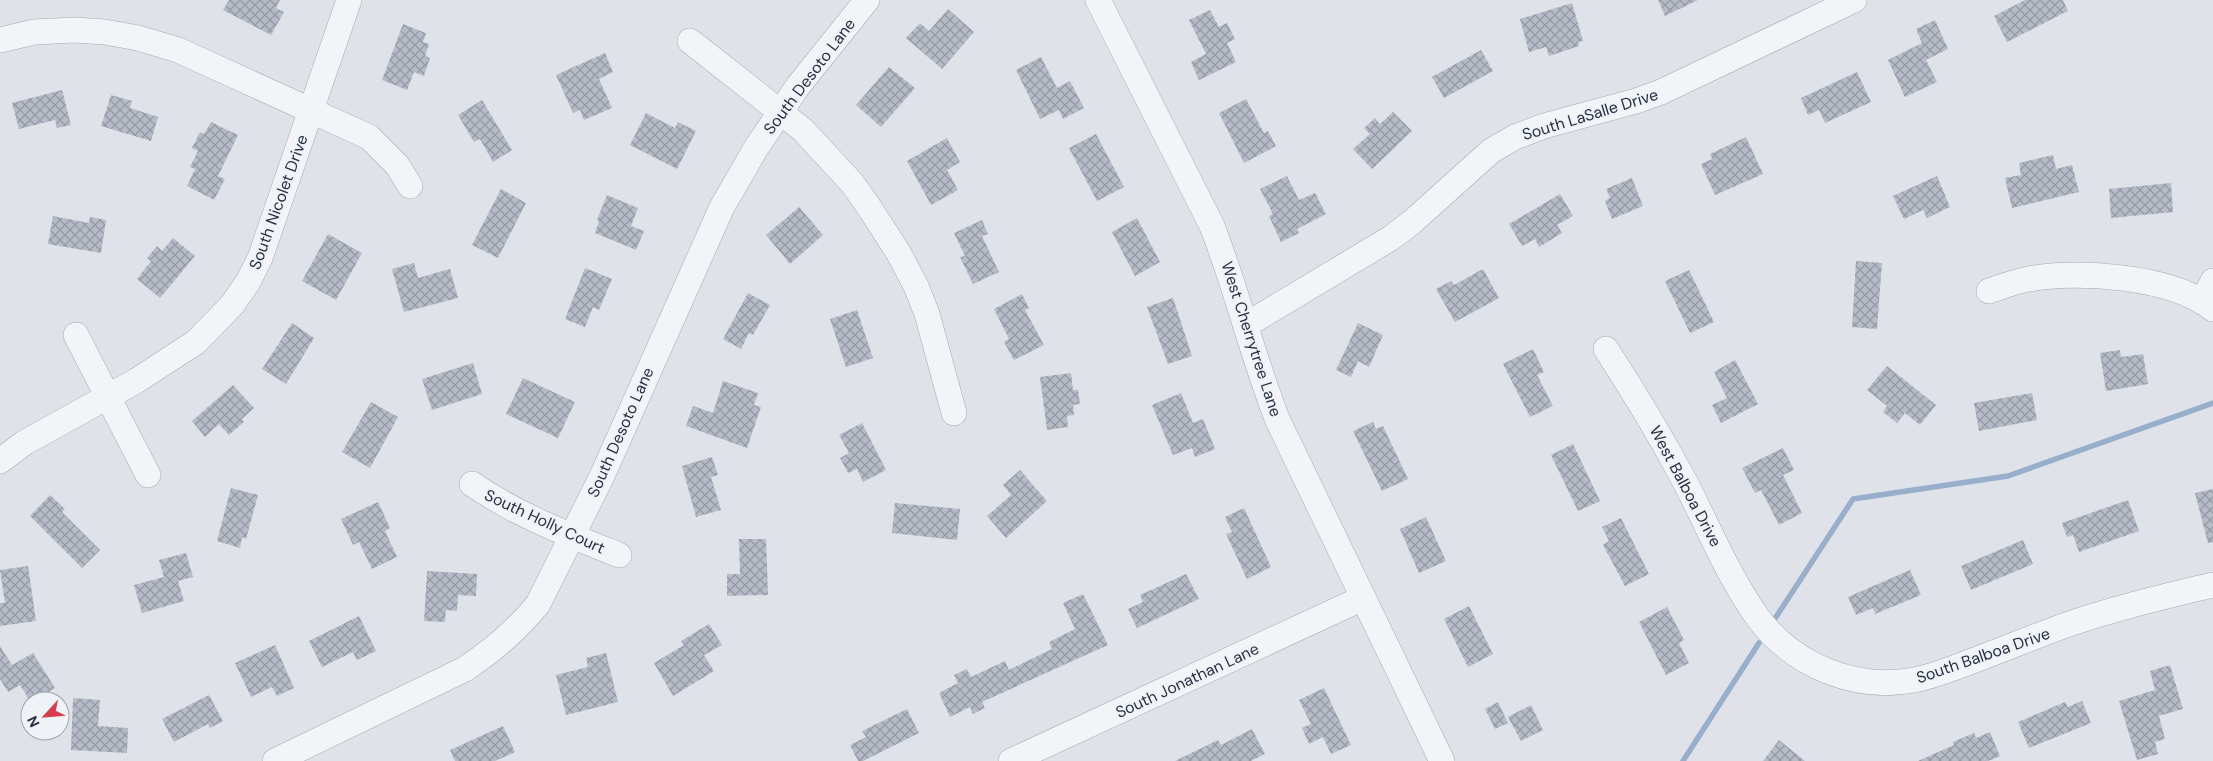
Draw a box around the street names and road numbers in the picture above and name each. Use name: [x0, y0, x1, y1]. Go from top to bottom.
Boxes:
street label: South Desoto Lane: [759, 14, 860, 139]
street label: South LaSalle Drive: [1520, 84, 1661, 145]
street label: South Nicolet Drive: [244, 132, 313, 272]
street label: West Cherrytree Lane: [1216, 259, 1287, 420]
street label: South Desoto Lane: [582, 364, 659, 501]
street label: West Balboa Drive: [1645, 422, 1726, 550]
street label: South Holly Court: [481, 484, 608, 559]
street label: South Balboa Drive: [1914, 623, 2053, 688]
street label: South Jonathan Lane: [1112, 638, 1262, 723]

